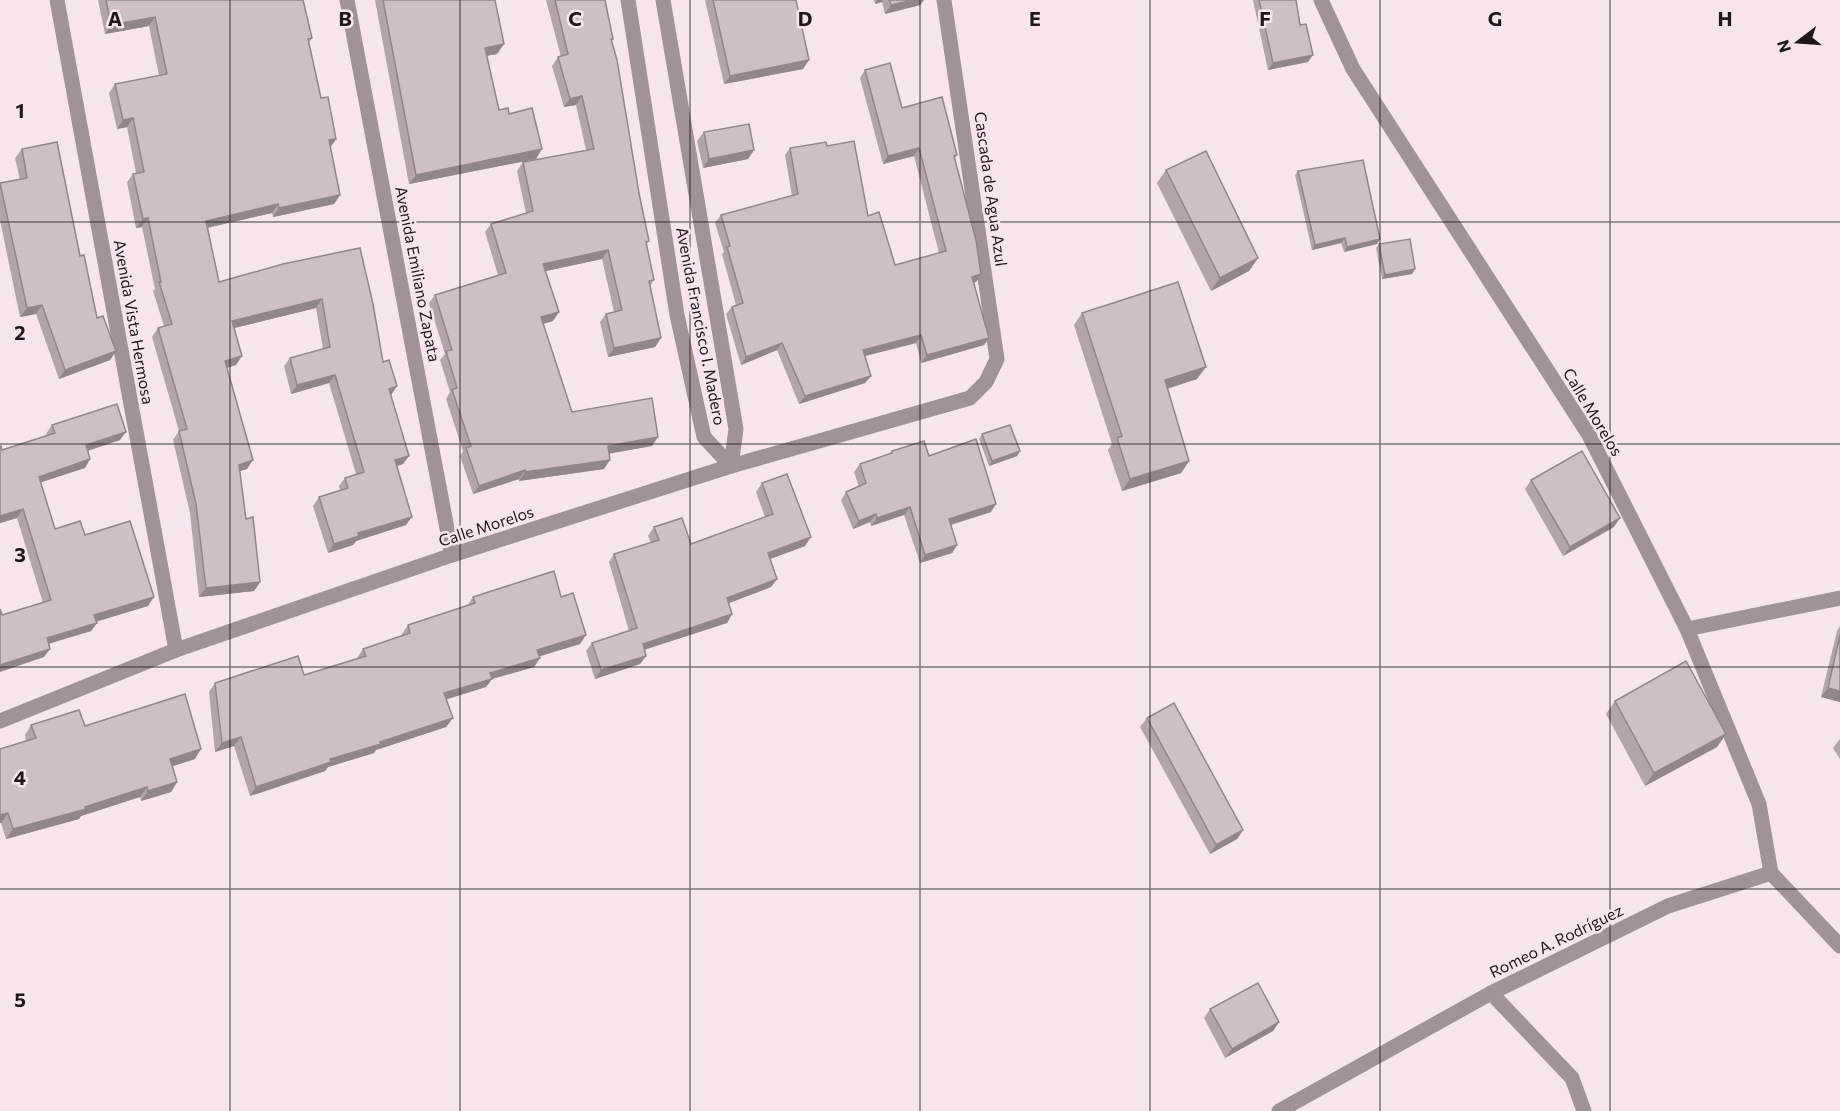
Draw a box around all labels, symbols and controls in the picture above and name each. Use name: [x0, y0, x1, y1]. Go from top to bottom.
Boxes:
text: A: [108, 6, 122, 30]
text: B: [338, 6, 352, 30]
text: C: [568, 6, 582, 30]
text: D: [798, 6, 812, 30]
text: E: [1029, 6, 1041, 30]
text: F: [1259, 6, 1271, 30]
text: G: [1488, 6, 1502, 30]
text: H: [1718, 6, 1733, 30]
north arrow: [1768, 12, 1828, 72]
text: N: [1772, 38, 1794, 55]
text: 1: [15, 98, 25, 122]
street label: Cascada de Agua Azul: [971, 110, 1012, 268]
street label: Avenida Emiliano Zapata: [392, 184, 445, 363]
street label: Avenida Francisco I. Madero: [673, 225, 730, 427]
street label: Avenida Vista Hermosa: [111, 238, 158, 406]
text: 2: [14, 320, 26, 344]
street label: Calle Morelos: [1560, 364, 1627, 459]
street label: Calle Morelos: [436, 501, 536, 550]
text: 3: [14, 542, 26, 566]
text: 4: [14, 765, 26, 789]
street label: Romeo A. Rodríguez: [1486, 900, 1626, 981]
text: 5: [14, 987, 26, 1011]

